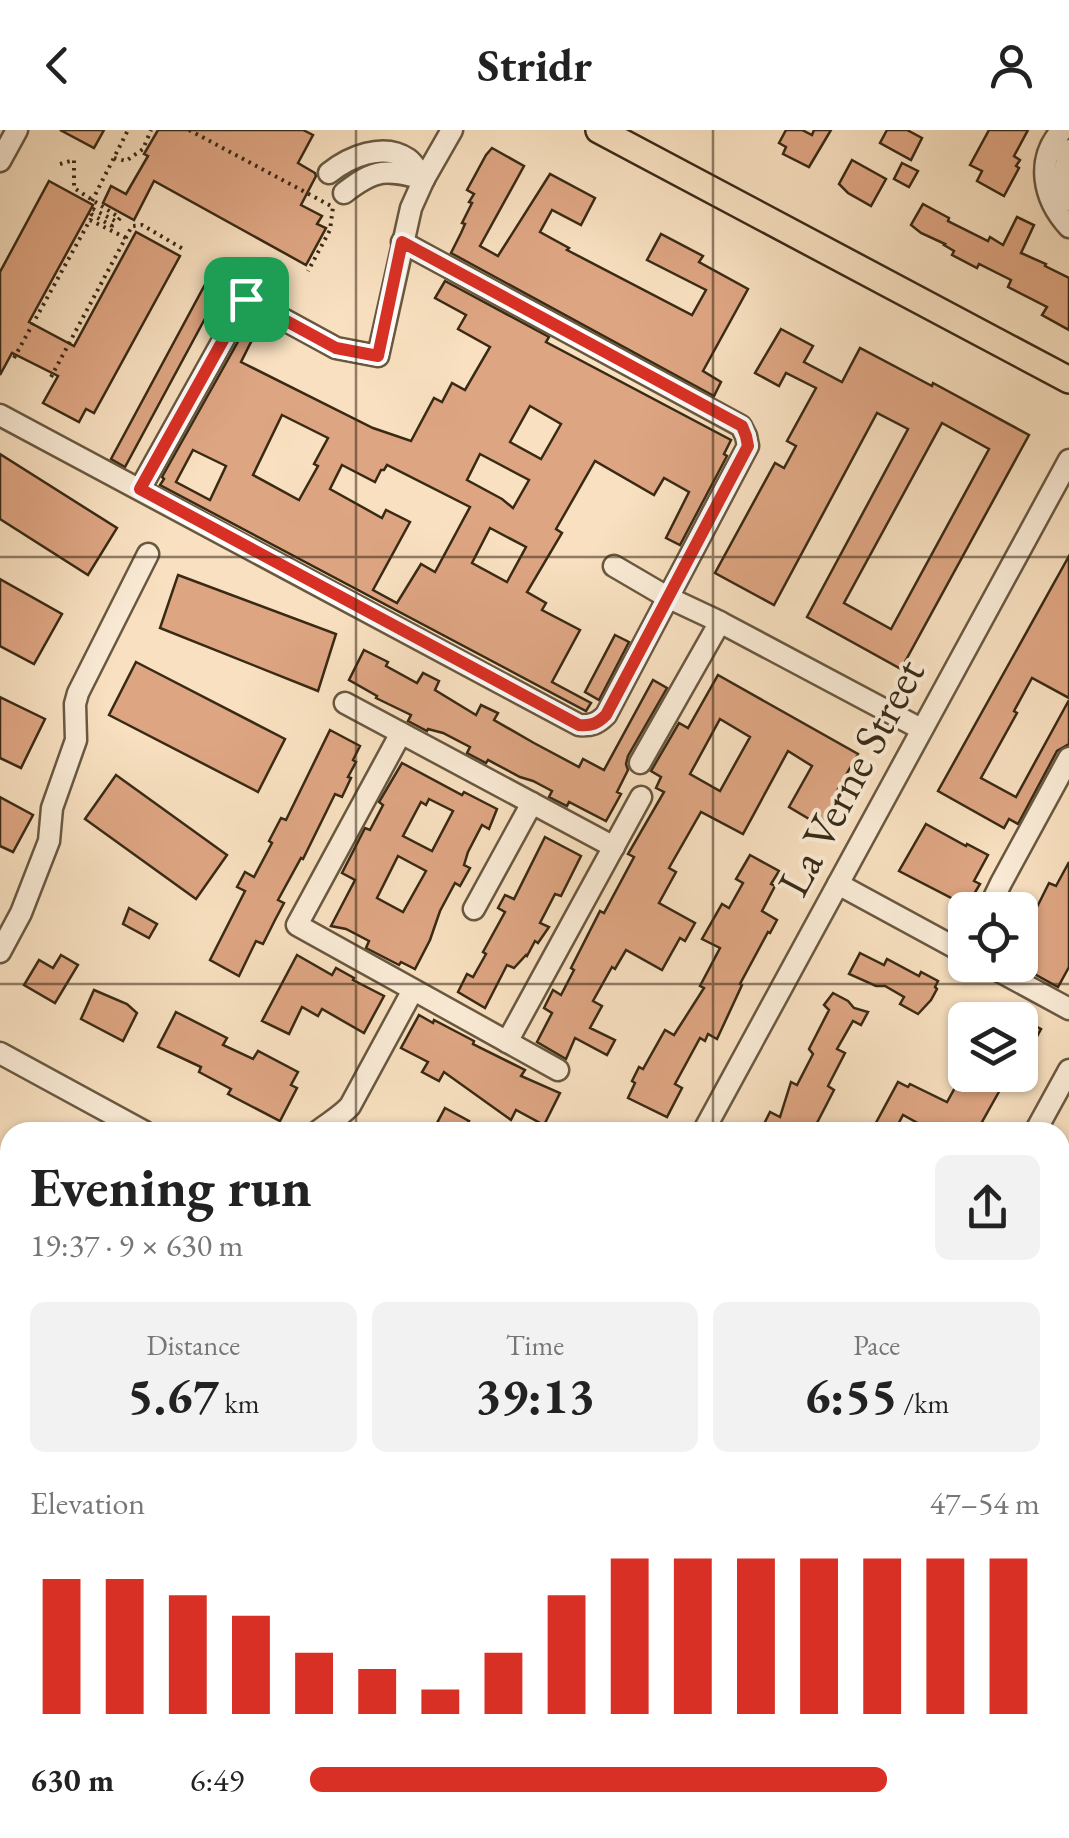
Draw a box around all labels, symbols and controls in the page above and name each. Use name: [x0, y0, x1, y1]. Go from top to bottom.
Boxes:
text: Stridr: [477, 36, 592, 94]
icon: back: [30, 38, 85, 93]
icon: person: [984, 38, 1039, 93]
pin: [204, 257, 289, 342]
icon: arrive: [219, 272, 274, 327]
street label: La Verne Street: [763, 648, 937, 906]
map controls: [948, 892, 1038, 1092]
button: locate: [948, 892, 1038, 982]
button: layers: [948, 1002, 1038, 1092]
text: Evening run: [30, 1151, 312, 1222]
button: share: [935, 1155, 1040, 1260]
text: 19:37 · 9 × 630 m: [30, 1224, 243, 1266]
text: Distance: [147, 1327, 240, 1363]
text: Time: [506, 1327, 564, 1363]
text: Pace: [853, 1327, 900, 1363]
text: 5.67: [127, 1363, 219, 1428]
text: 39:13: [475, 1363, 595, 1428]
text: 6:55: [804, 1363, 898, 1428]
text: km: [219, 1385, 259, 1421]
text: /km: [898, 1385, 949, 1421]
text: Elevation: [30, 1482, 145, 1524]
text: 47–54 m: [930, 1482, 1040, 1524]
text: 630 m: [30, 1759, 114, 1801]
text: 6:49: [190, 1759, 244, 1801]

